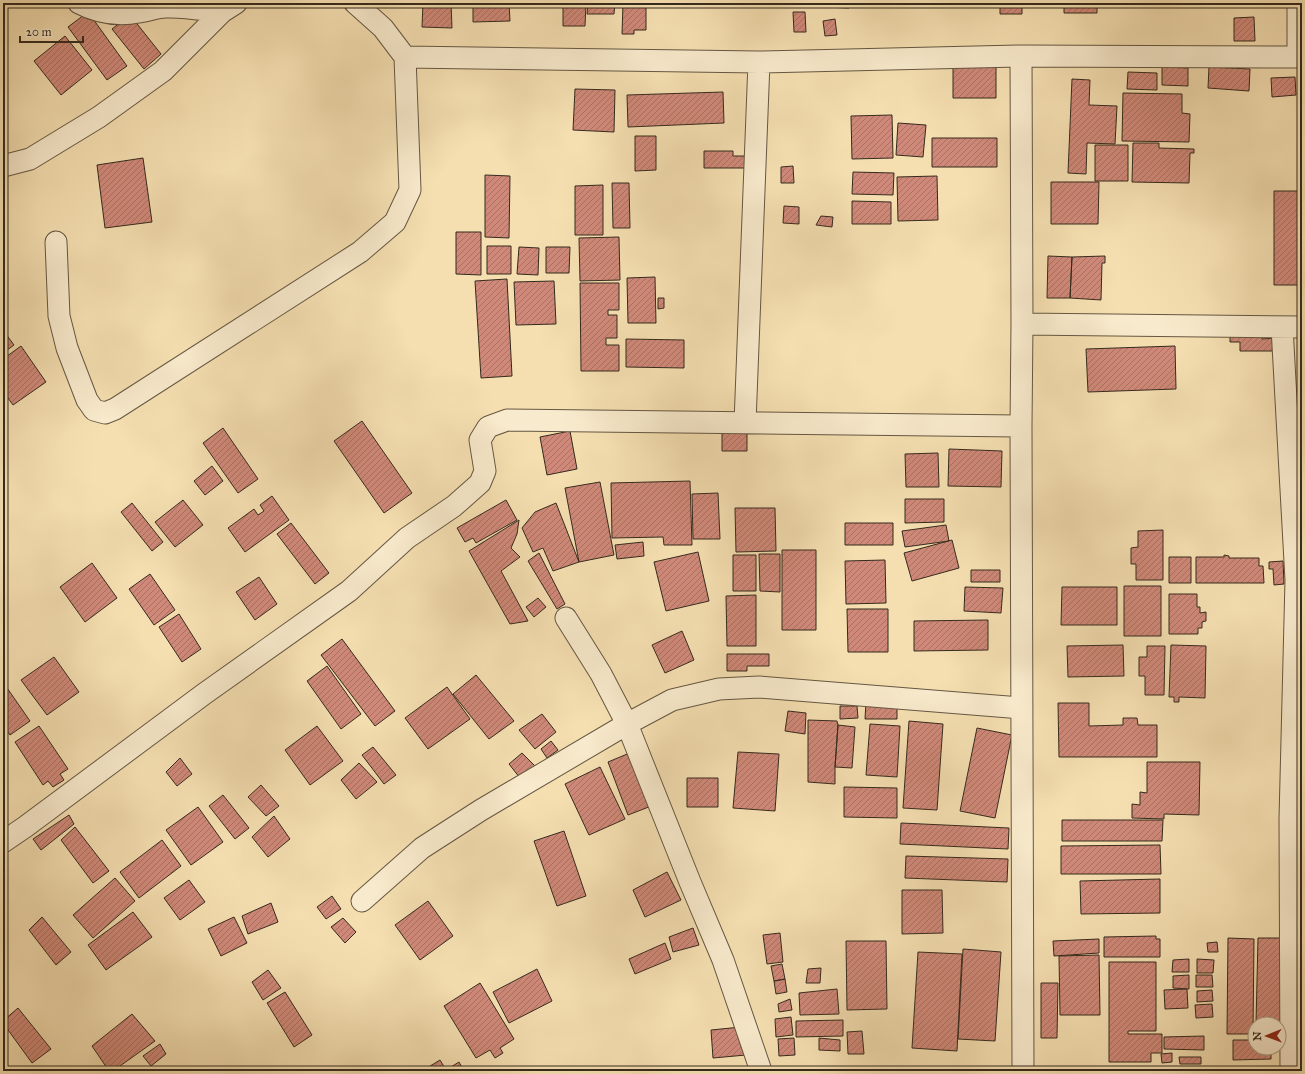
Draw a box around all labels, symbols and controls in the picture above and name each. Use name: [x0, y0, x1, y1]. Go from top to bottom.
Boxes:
scale bar: [20, 18, 83, 44]
text: 20 m: [26, 25, 52, 39]
north arrow: [1247, 1016, 1287, 1056]
text: N: [1251, 1031, 1264, 1041]

